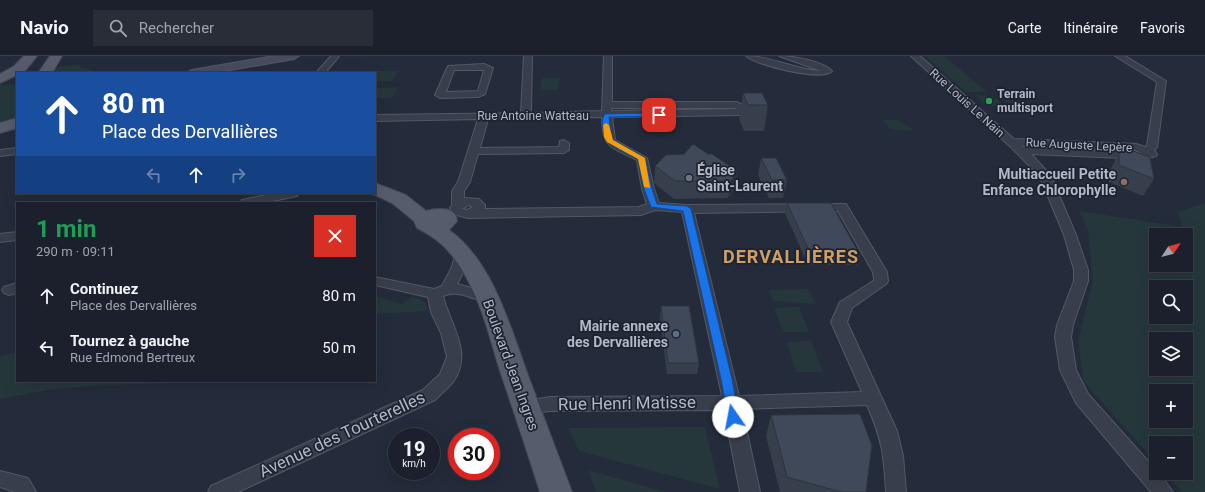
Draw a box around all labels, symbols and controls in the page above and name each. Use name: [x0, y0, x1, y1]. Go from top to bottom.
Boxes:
search box: [93, 10, 373, 46]
text: Navio: [20, 16, 69, 39]
icon: search: [107, 17, 129, 39]
text: Rechercher: [139, 19, 214, 37]
text: Carte: [1008, 20, 1041, 36]
text: Itinéraire: [1063, 20, 1118, 36]
text: Favoris: [1140, 20, 1185, 36]
street label: Rue Louis Le Nain: [927, 66, 1007, 140]
text: 80 m: [102, 87, 165, 120]
place label: Terrain multisport: [997, 87, 1053, 115]
icon: ahead: [36, 88, 88, 140]
marker: Terrain multisport: [984, 96, 994, 106]
pin: [642, 98, 676, 132]
icon: arrive: [648, 104, 670, 126]
street label: Rue Antoine Watteau: [477, 109, 589, 123]
text: Place des Dervallières: [102, 121, 278, 142]
street label: Rue Auguste Lepère: [1025, 135, 1133, 155]
place label: Église Saint-Laurent: [697, 161, 783, 194]
icon: left: [143, 164, 165, 186]
icon: ahead: [185, 164, 207, 186]
icon: right: [227, 164, 249, 186]
place label: Multiaccueil Petite Enfance Chlorophylle: [982, 166, 1116, 198]
marker: Église Saint-Laurent: [684, 173, 694, 183]
marker: Multiaccueil Petite Enfance Chlorophylle: [1119, 177, 1129, 187]
text: 1 min: [36, 215, 96, 243]
button: close: [314, 215, 356, 257]
north arrow: [1149, 228, 1193, 272]
map controls: [1149, 228, 1193, 480]
text: 290 m · 09:11: [36, 244, 115, 259]
district label: DERVALLIÈRES: [723, 246, 859, 267]
text: Continuez: [70, 280, 138, 298]
button: search: [1149, 280, 1193, 324]
icon: ahead: [36, 285, 58, 307]
text: 80 m: [322, 287, 356, 305]
street label: Boulevard Jean Ingres: [480, 297, 542, 433]
text: Place des Dervallières: [70, 298, 197, 313]
place label: Mairie annexe des Dervallières: [567, 318, 668, 350]
marker: Mairie annexe des Dervallières: [671, 329, 681, 339]
text: Tournez à gauche: [70, 332, 189, 350]
button: layers: [1149, 332, 1193, 376]
icon: left: [36, 337, 58, 359]
text: 50 m: [322, 339, 356, 357]
text: Rue Edmond Bertreux: [70, 350, 195, 365]
button: +: [1149, 384, 1193, 428]
street label: Avenue des Tourterelles: [256, 387, 428, 481]
street label: Rue Henri Matisse: [558, 392, 696, 414]
position arrow: [712, 396, 754, 438]
speed limit sign: 30: [448, 428, 500, 480]
button: −: [1149, 436, 1193, 480]
text: 19: [403, 437, 425, 461]
text: km/h: [402, 458, 426, 469]

